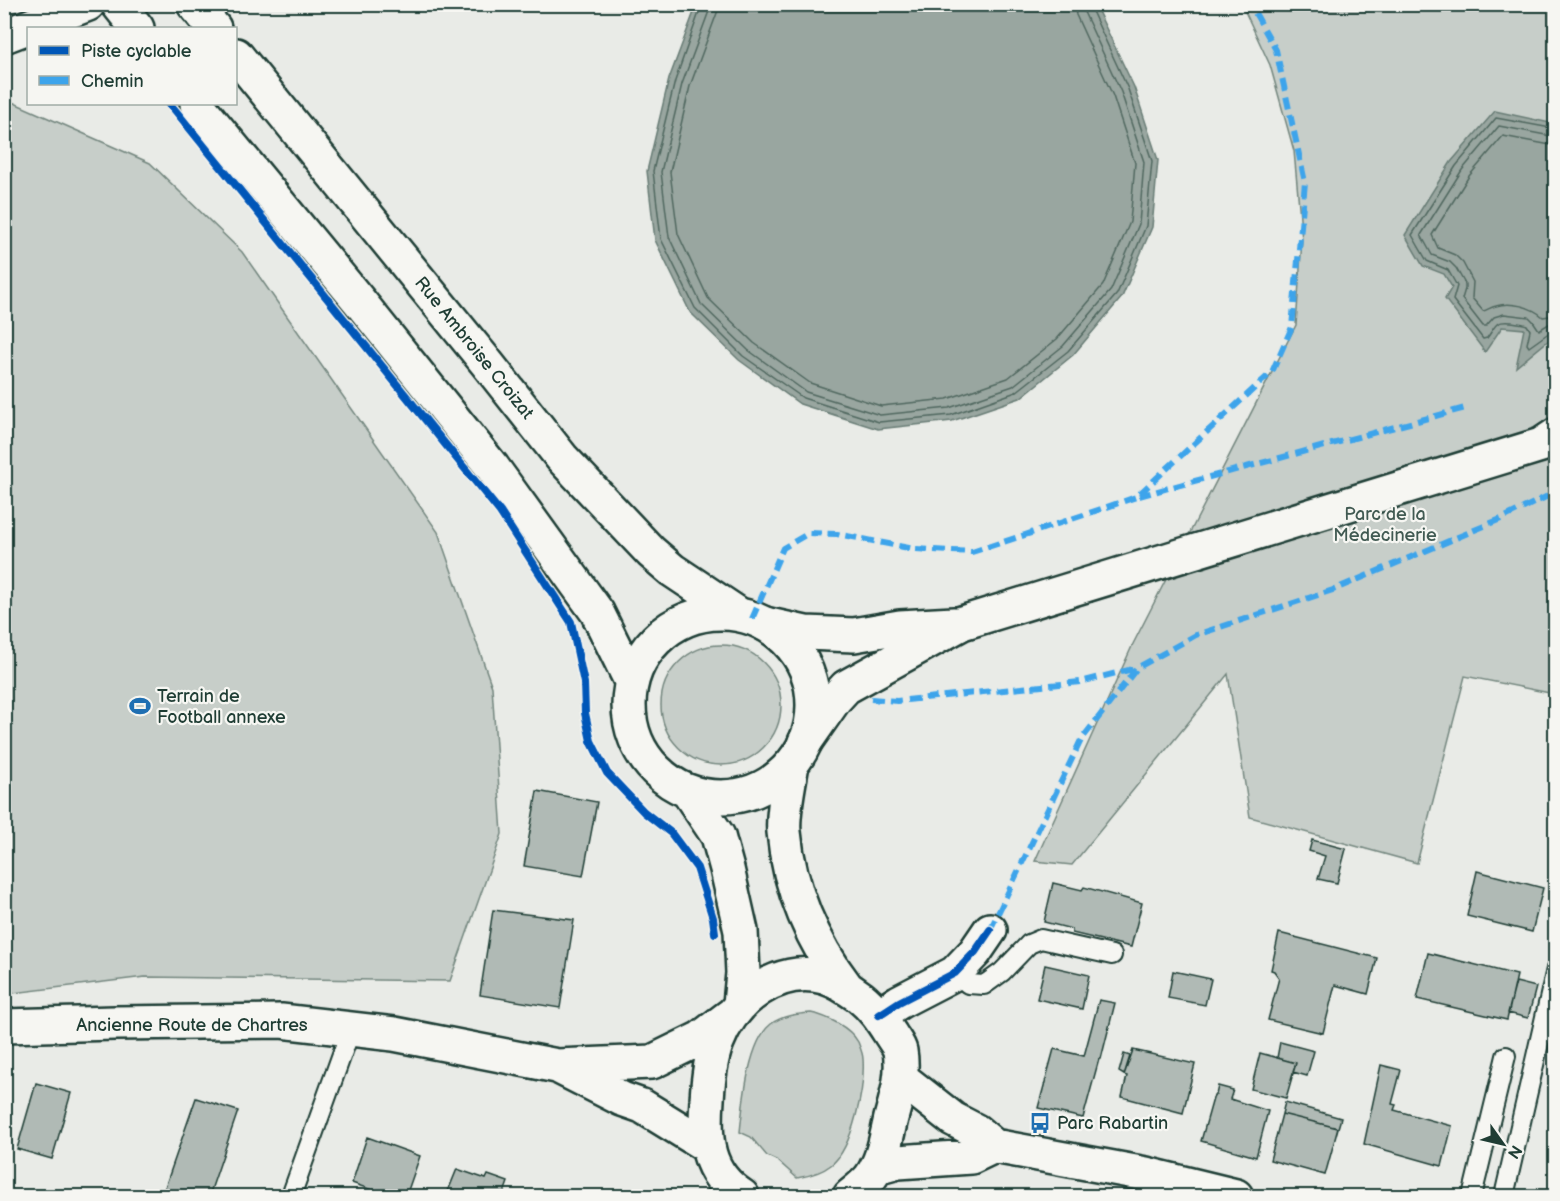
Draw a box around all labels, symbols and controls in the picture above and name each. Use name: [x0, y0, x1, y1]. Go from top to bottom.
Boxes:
legend: [27, 27, 237, 105]
text: Piste cyclable: [81, 41, 192, 62]
text: Chemin: [81, 71, 144, 92]
street label: Rue Ambroise Croizat: [410, 273, 538, 424]
park label: Parc de la Médecinerie: [1333, 504, 1437, 546]
place label: Terrain de Football annexe: [157, 686, 286, 728]
sports icon: Terrain de Football annexe: [128, 694, 152, 718]
street label: Ancienne Route de Chartres: [76, 1015, 308, 1036]
bus stop icon: Parc Rabartin: [1028, 1111, 1052, 1135]
place label: Parc Rabartin: [1057, 1113, 1168, 1134]
north arrow: [1473, 1114, 1533, 1174]
text: N: [1503, 1141, 1525, 1162]

